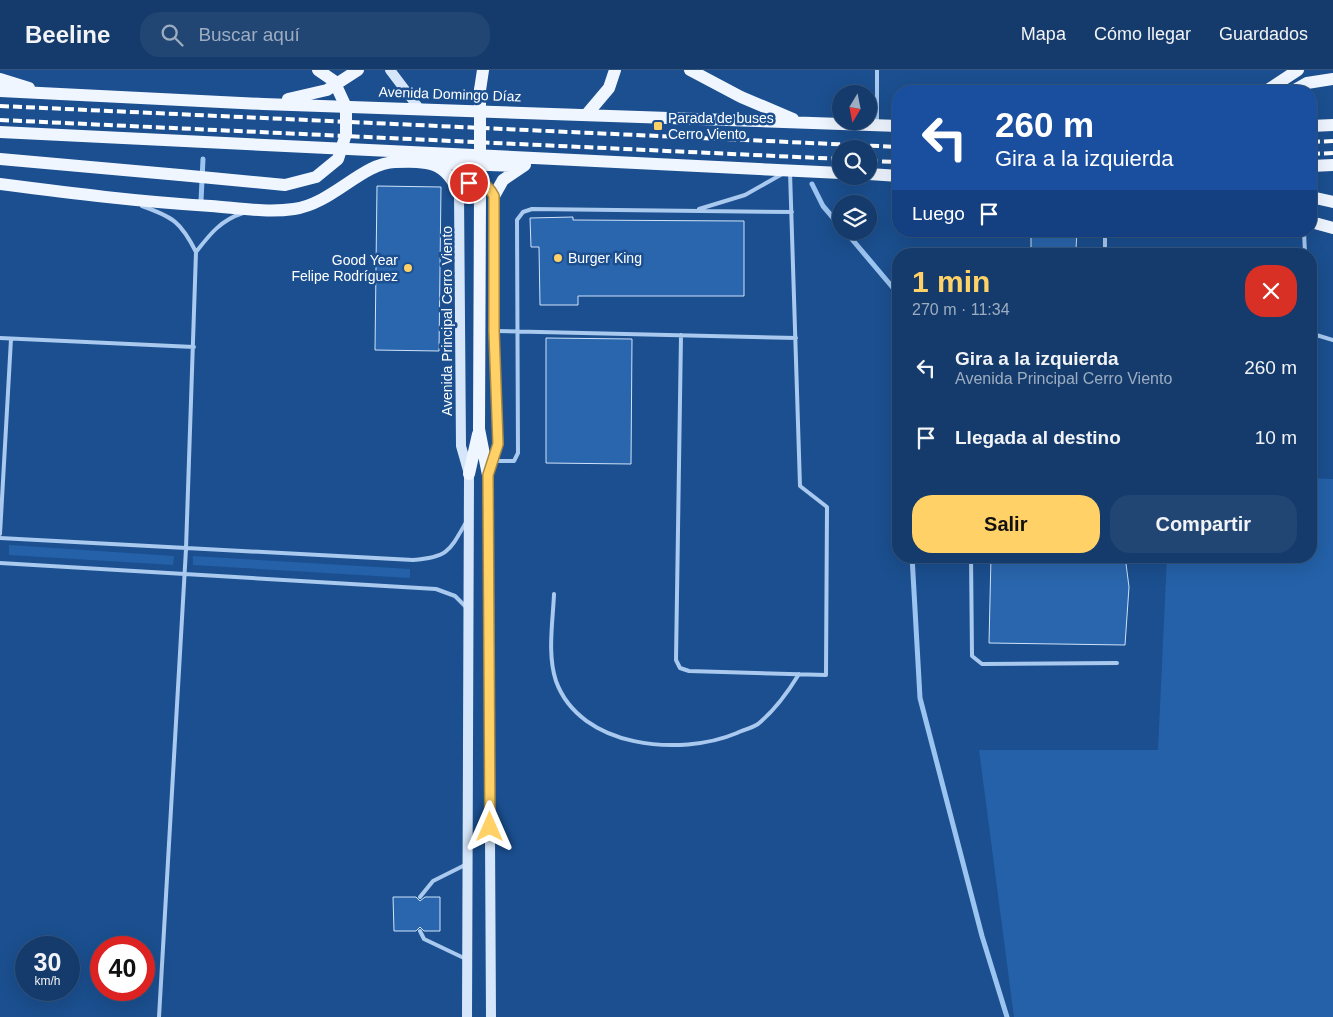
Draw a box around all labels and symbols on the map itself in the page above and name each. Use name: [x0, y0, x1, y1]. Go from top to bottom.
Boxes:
street label: Avenida Domingo Díaz: [378, 84, 522, 104]
north arrow: [832, 85, 878, 130]
place label: Parada de buses Cerro Viento: [668, 110, 774, 142]
marker: Parada de buses Cerro Viento: [652, 120, 664, 132]
pin: [448, 162, 490, 204]
street label: Avenida Principal Cerro Viento: [439, 226, 455, 416]
place label: Burger King: [568, 250, 642, 266]
place label: Good Year Felipe Rodríguez: [291, 252, 398, 284]
marker: Burger King: [552, 252, 564, 264]
marker: Good Year Felipe Rodríguez: [402, 262, 414, 274]
position arrow: [463, 800, 515, 852]
speed limit sign: 40: [90, 936, 155, 1001]

